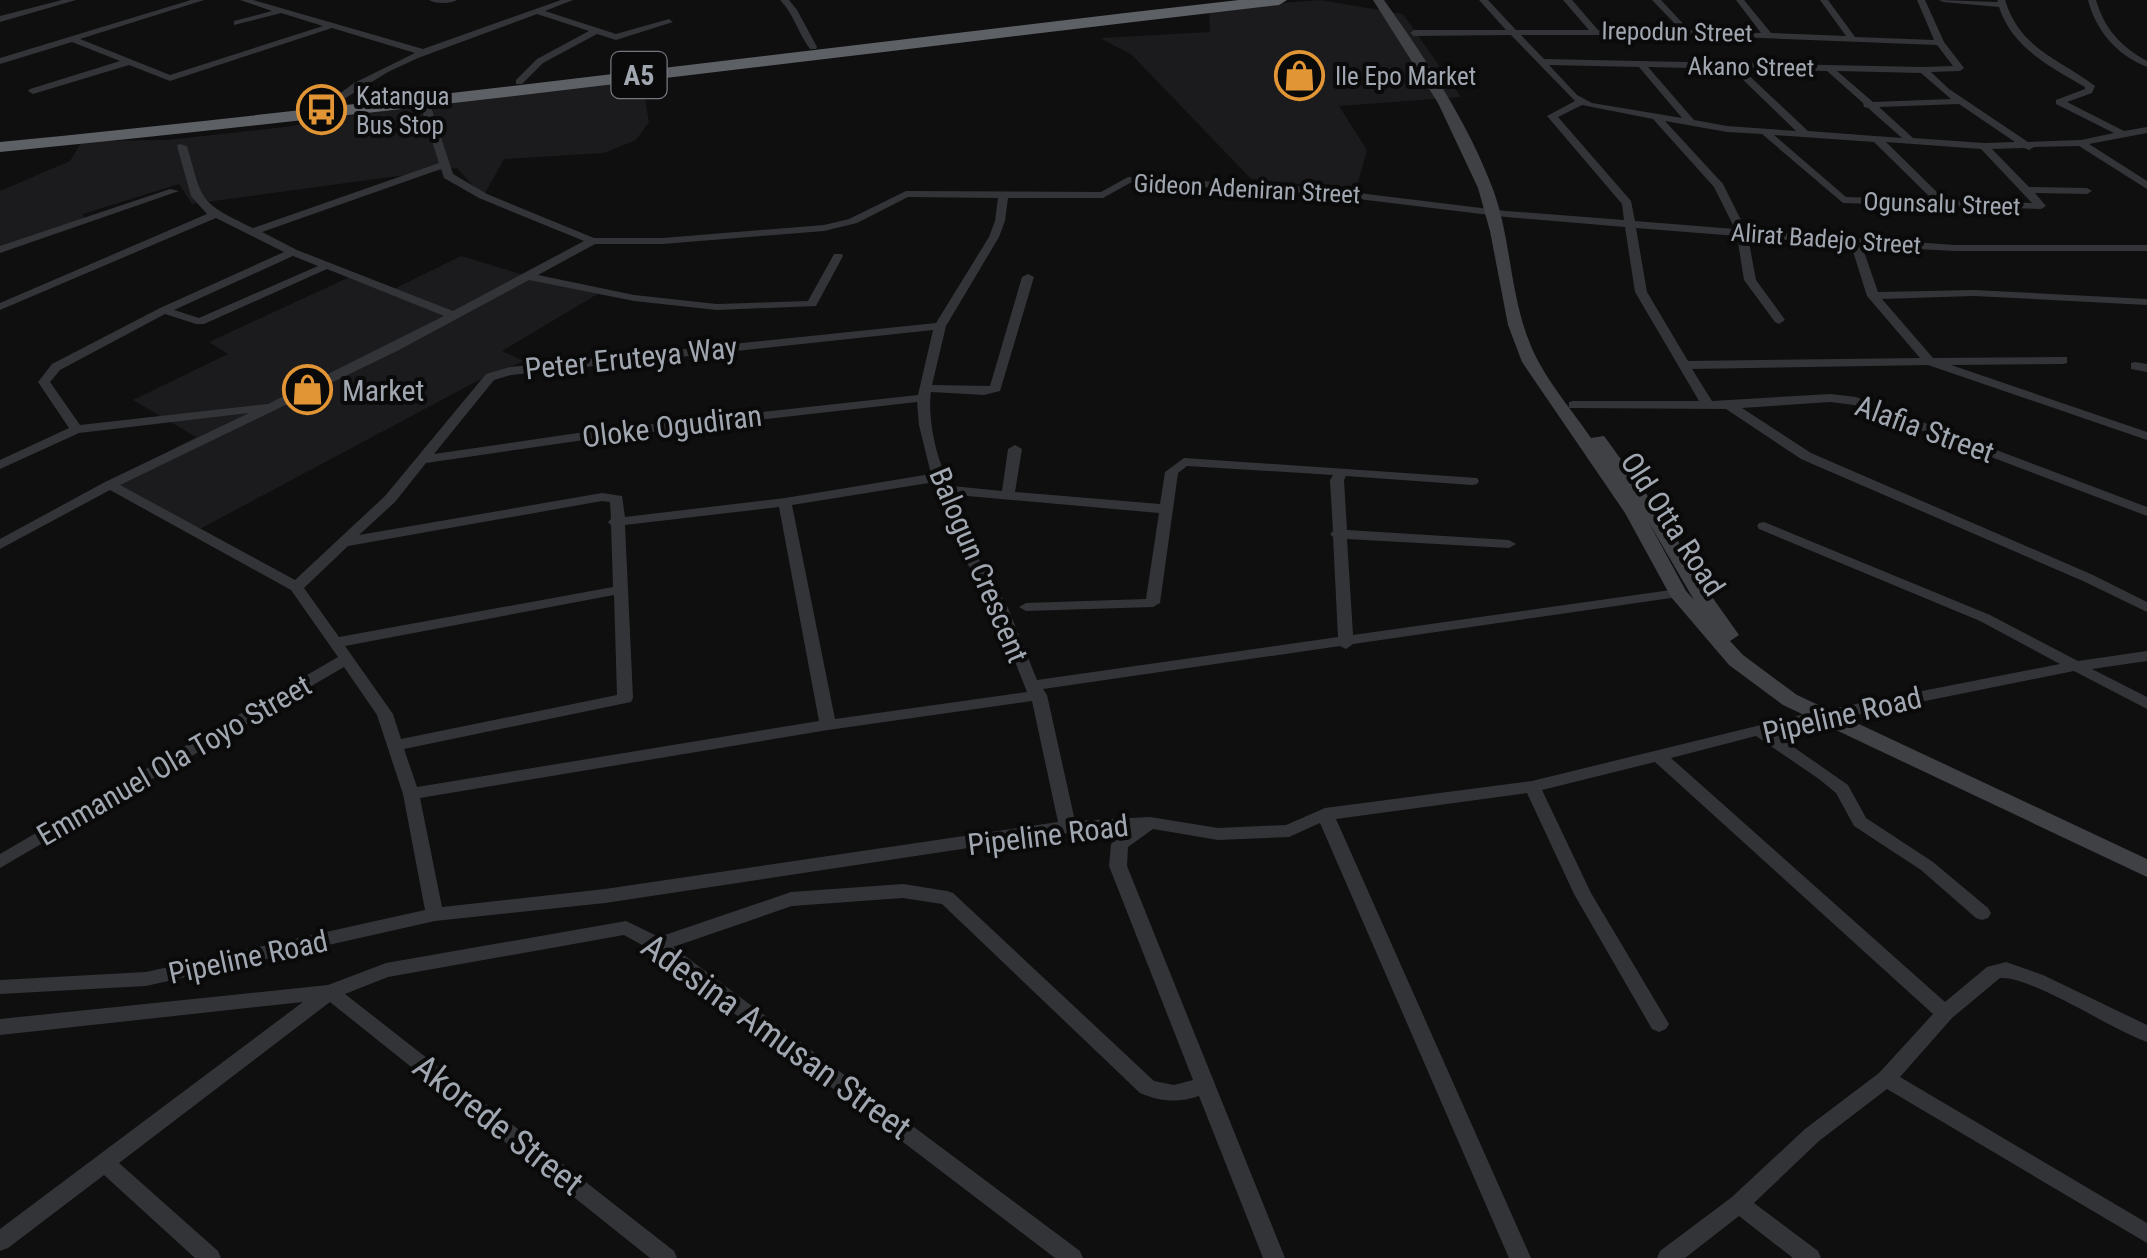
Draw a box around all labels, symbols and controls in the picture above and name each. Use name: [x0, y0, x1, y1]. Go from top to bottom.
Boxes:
street label: Irepodun Street: [1601, 16, 1753, 48]
shop icon: Ile Epo Market: [1274, 50, 1326, 102]
street label: Akano Street: [1687, 51, 1815, 83]
road number: A5: [612, 52, 666, 98]
place label: Ile Epo Market: [1335, 62, 1476, 91]
place label: Katangua Bus Stop: [356, 82, 449, 140]
bus stop icon: Katangua Bus Stop: [295, 84, 347, 136]
street label: Gideon Adeniran Street: [1133, 169, 1361, 209]
street label: Ogunsalu Street: [1863, 187, 2021, 221]
street label: Alirat Badejo Street: [1730, 218, 1922, 260]
street label: Peter Eruteya Way: [523, 329, 739, 387]
shop icon: Market: [281, 364, 333, 416]
place label: Market: [342, 373, 424, 408]
street label: Alafia Street: [1851, 388, 1999, 470]
street label: Oloke Ogudiran: [580, 398, 764, 454]
street label: Old Otta Road: [1614, 446, 1732, 602]
street label: Balogun Crescent: [922, 462, 1036, 668]
street label: Emmanuel Ola Toyo Street: [31, 667, 317, 853]
street label: Pipeline Road: [1759, 680, 1925, 750]
street label: Pipeline Road: [966, 808, 1130, 862]
street label: Pipeline Road: [165, 923, 331, 991]
street label: Adesina Amusan Street: [633, 926, 919, 1148]
street label: Akorede Street: [405, 1046, 591, 1204]

